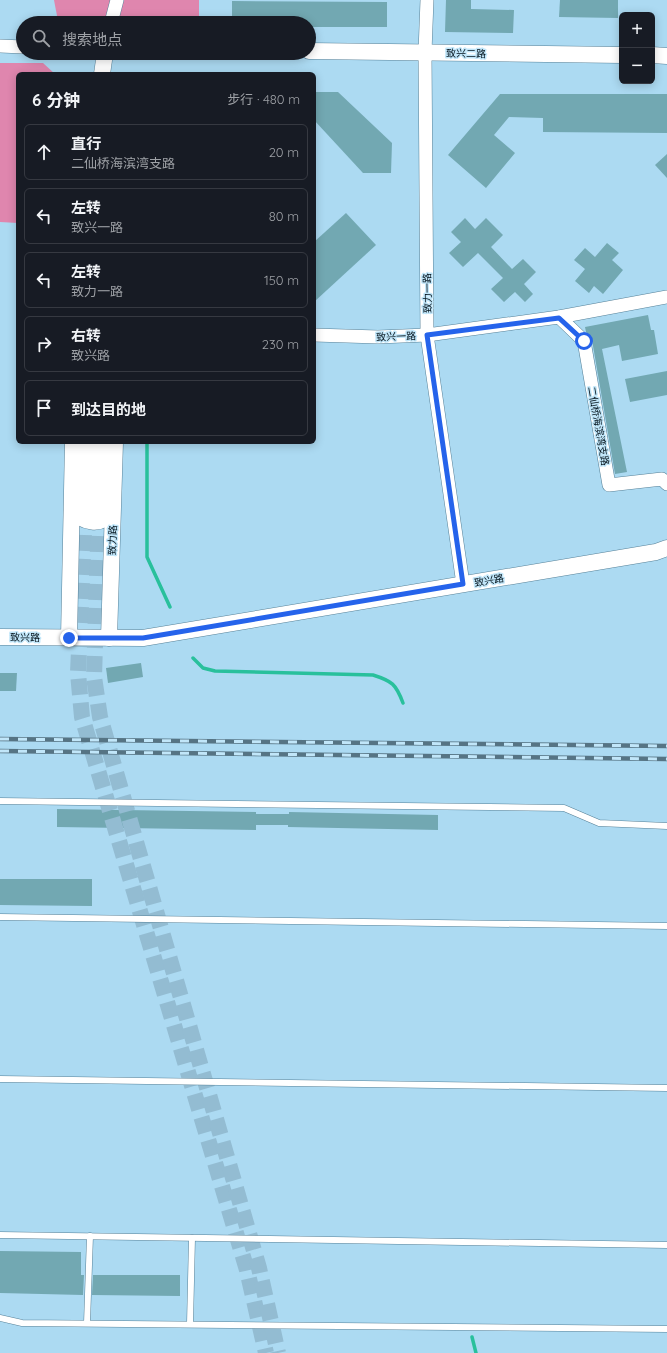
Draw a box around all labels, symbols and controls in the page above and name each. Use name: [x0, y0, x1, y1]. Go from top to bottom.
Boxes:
map controls: [619, 12, 655, 84]
button: +: [619, 12, 655, 48]
search box: [16, 16, 316, 60]
icon: search: [30, 27, 52, 49]
text: 搜索地点: [62, 30, 122, 49]
street label: 致兴二路: [446, 47, 486, 60]
button: −: [619, 48, 655, 84]
text: 6 分钟: [32, 89, 80, 110]
text: 步行 · 480 m: [227, 91, 300, 107]
text: 直行: [71, 134, 101, 153]
icon: ahead: [33, 141, 55, 163]
text: 20 m: [269, 144, 299, 160]
text: 二仙桥海滨湾支路: [71, 155, 175, 171]
text: 左转: [71, 198, 101, 217]
icon: left: [33, 205, 55, 227]
text: 80 m: [269, 208, 299, 224]
text: 致兴一路: [71, 219, 123, 235]
text: 左转: [71, 262, 101, 281]
icon: left: [33, 269, 55, 291]
text: 150 m: [264, 272, 299, 288]
street label: 致力一路: [421, 273, 434, 313]
text: 致力一路: [71, 283, 123, 299]
text: 右转: [71, 326, 101, 345]
street label: 致兴一路: [376, 329, 416, 344]
route start: [575, 332, 593, 350]
icon: right: [33, 333, 55, 355]
text: 230 m: [262, 336, 299, 352]
text: 致兴路: [71, 347, 110, 363]
street label: 二仙桥海滨湾支路: [585, 386, 612, 467]
icon: arrive: [33, 397, 55, 419]
text: 到达目的地: [71, 400, 146, 419]
street label: 致力路: [105, 525, 120, 555]
street label: 致兴路: [473, 571, 505, 589]
route end: [60, 629, 78, 647]
street label: 致兴路: [10, 631, 40, 644]

